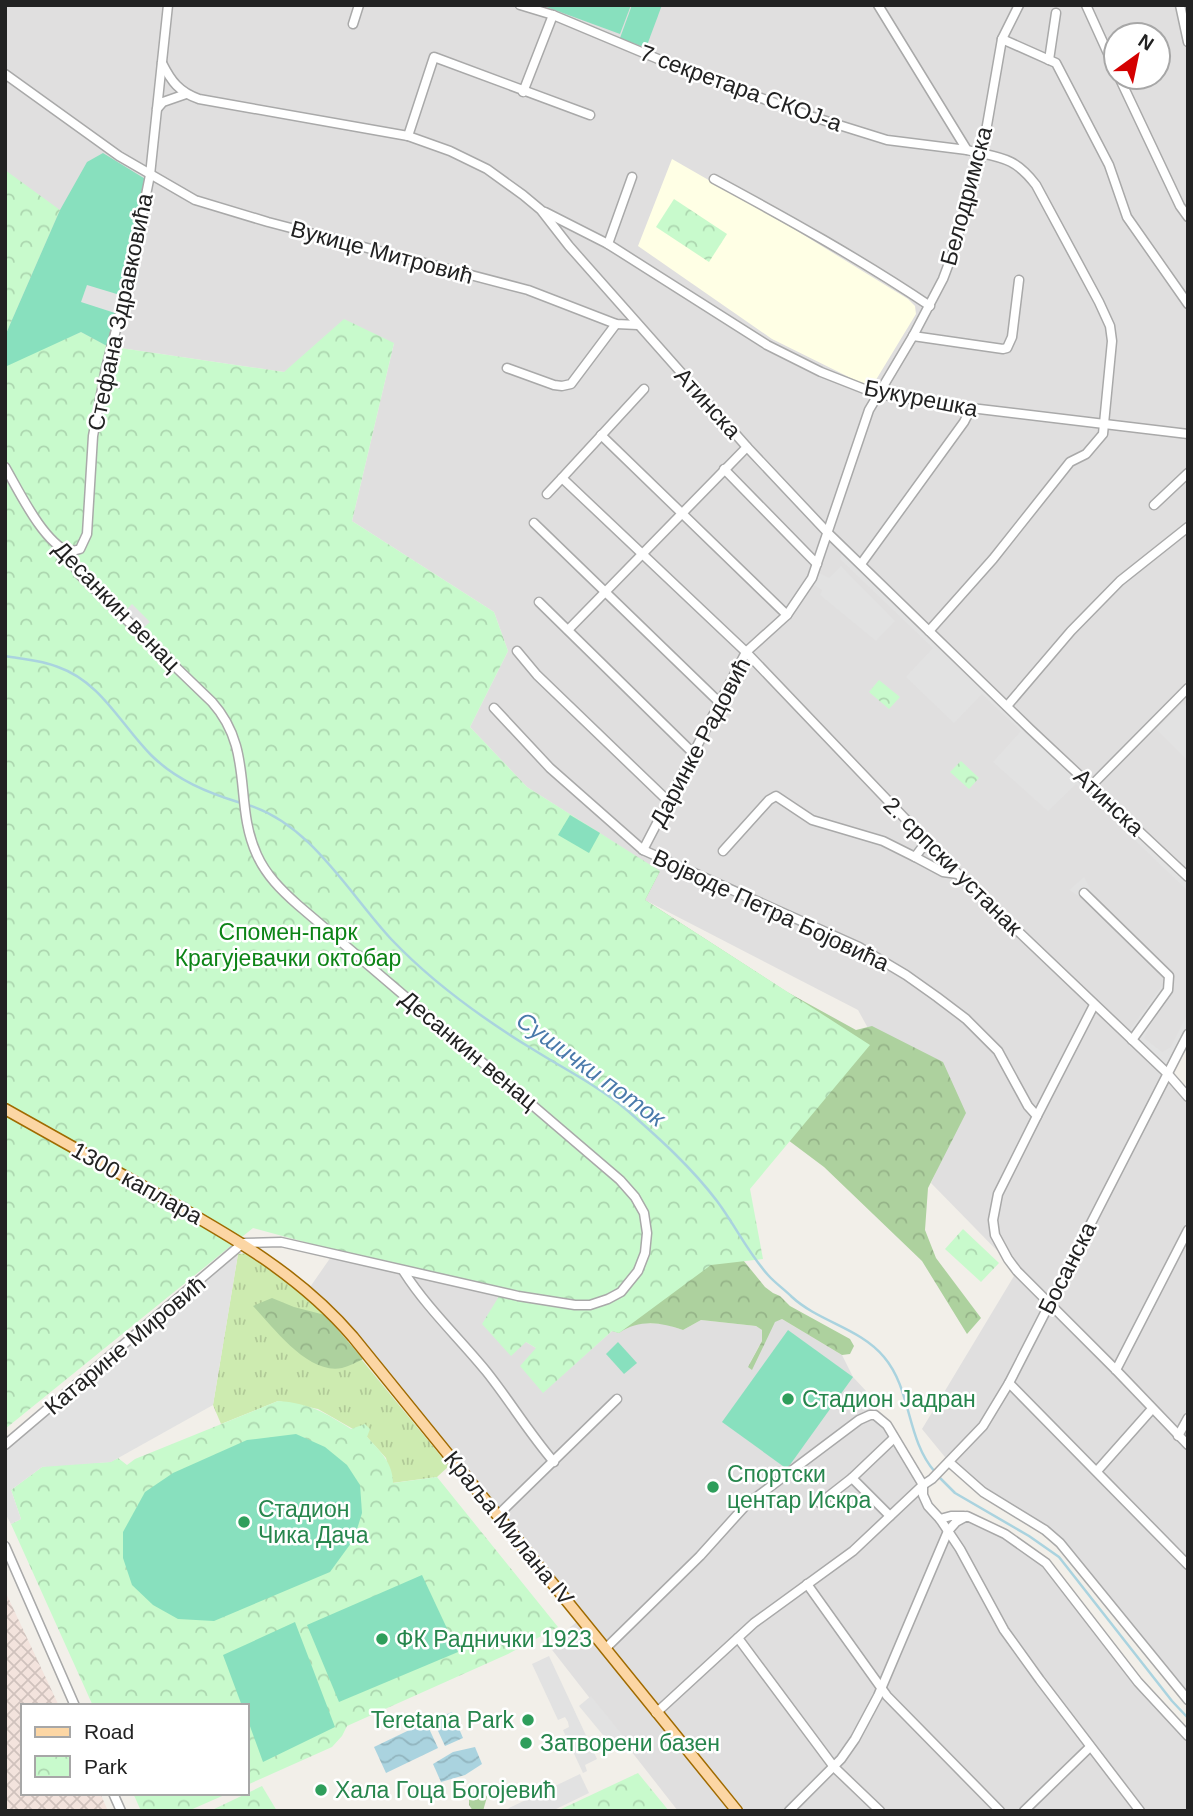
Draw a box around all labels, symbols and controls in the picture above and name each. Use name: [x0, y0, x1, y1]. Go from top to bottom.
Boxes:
north arrow: [1102, 21, 1172, 91]
text: N: [1135, 30, 1157, 55]
street label: 7 секретара СКОЈ-а: [636, 39, 846, 137]
street label: Белодримска: [935, 123, 997, 268]
street label: Стефана Здравковића: [82, 191, 158, 433]
street label: Вукице Митровић: [288, 215, 476, 289]
street label: Атинска: [670, 362, 746, 444]
street label: Букурешка: [862, 374, 980, 422]
street label: Десанкин венац: [48, 536, 186, 676]
street label: Даринке Радовић: [644, 653, 756, 831]
street label: Атинска: [1069, 763, 1149, 841]
street label: 2. српски устанак: [879, 792, 1028, 941]
street label: Војводе Петра Бојовића: [649, 844, 893, 976]
park label: Спомен-парк Крагујевачки октобар: [175, 919, 401, 971]
street label: Десанкин венац: [395, 985, 543, 1115]
water label: Сушички поток: [511, 1006, 672, 1133]
street label: 1300 каплара: [67, 1136, 207, 1230]
street label: Босанска: [1033, 1217, 1101, 1318]
street label: Катарине Мировић: [39, 1270, 211, 1420]
place label: Стадион Јадран: [802, 1386, 976, 1412]
marker: Стадион Јадран: [780, 1391, 796, 1407]
street label: Краља Милана IV: [439, 1446, 580, 1611]
place label: Спортски центар Искра: [727, 1461, 872, 1513]
marker: Спортски центар Искра: [705, 1479, 721, 1495]
place label: Стадион Чика Дача: [258, 1496, 369, 1548]
marker: Стадион Чика Дача: [236, 1514, 252, 1530]
place label: ФК Раднички 1923: [396, 1626, 592, 1652]
marker: ФК Раднички 1923: [374, 1631, 390, 1647]
legend: [21, 1704, 248, 1795]
place label: Teretana Park: [371, 1707, 514, 1733]
marker: Teretana Park: [520, 1712, 536, 1728]
text: Road: [84, 1720, 134, 1743]
place label: Затворени базен: [540, 1730, 720, 1756]
marker: Затворени базен: [518, 1735, 534, 1751]
text: Park: [84, 1755, 128, 1778]
place label: Хала Гоца Богојевић: [335, 1777, 556, 1803]
marker: Хала Гоца Богојевић: [313, 1782, 329, 1798]

